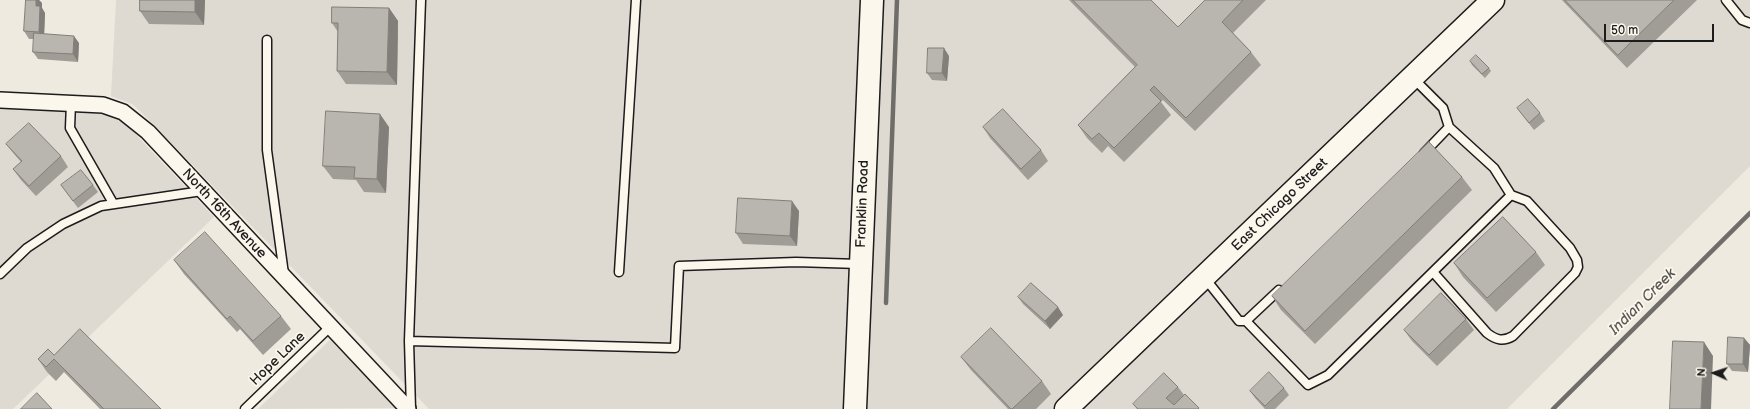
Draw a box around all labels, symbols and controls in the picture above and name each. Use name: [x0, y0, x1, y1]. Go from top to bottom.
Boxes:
scale bar: [1606, 16, 1716, 42]
text: 50 m: [1611, 23, 1638, 38]
street label: East Chicago Street: [1229, 155, 1331, 255]
street label: Franklin Road: [853, 160, 873, 248]
street label: North 16th Avenue: [178, 166, 270, 262]
water label: Indian Creek: [1606, 265, 1680, 339]
street label: Hope Lane: [247, 329, 309, 389]
north arrow: [1694, 353, 1734, 393]
text: N: [1695, 368, 1708, 377]

